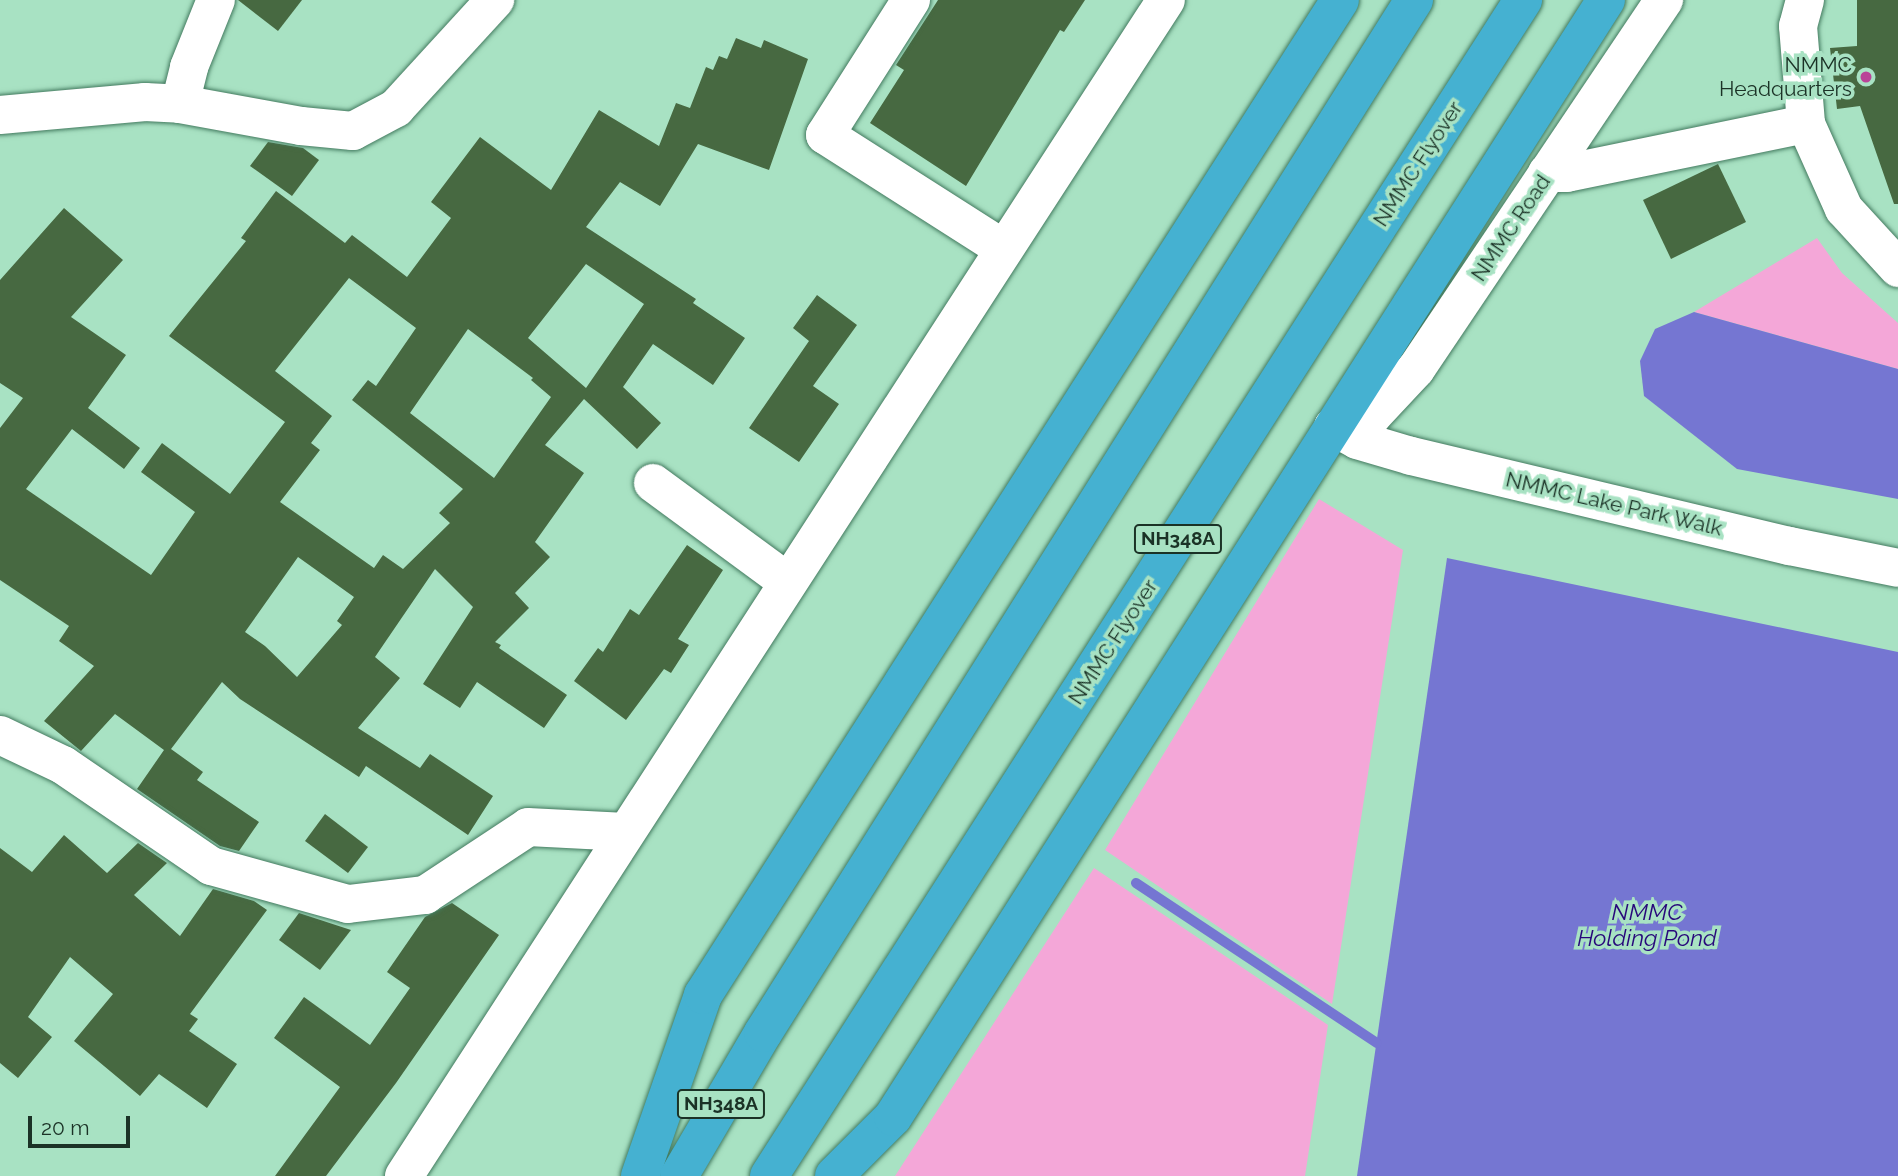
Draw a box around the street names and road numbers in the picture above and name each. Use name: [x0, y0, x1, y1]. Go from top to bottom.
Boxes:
street label: NMMC Flyover: [1368, 97, 1468, 231]
street label: NMMC Road: [1466, 170, 1556, 286]
street label: NMMC Lake Park Walk: [1503, 467, 1725, 541]
road number: NH348A: [1132, 524, 1224, 554]
street label: NMMC Flyover: [1063, 575, 1163, 709]
road number: NH348A: [676, 1088, 766, 1120]

